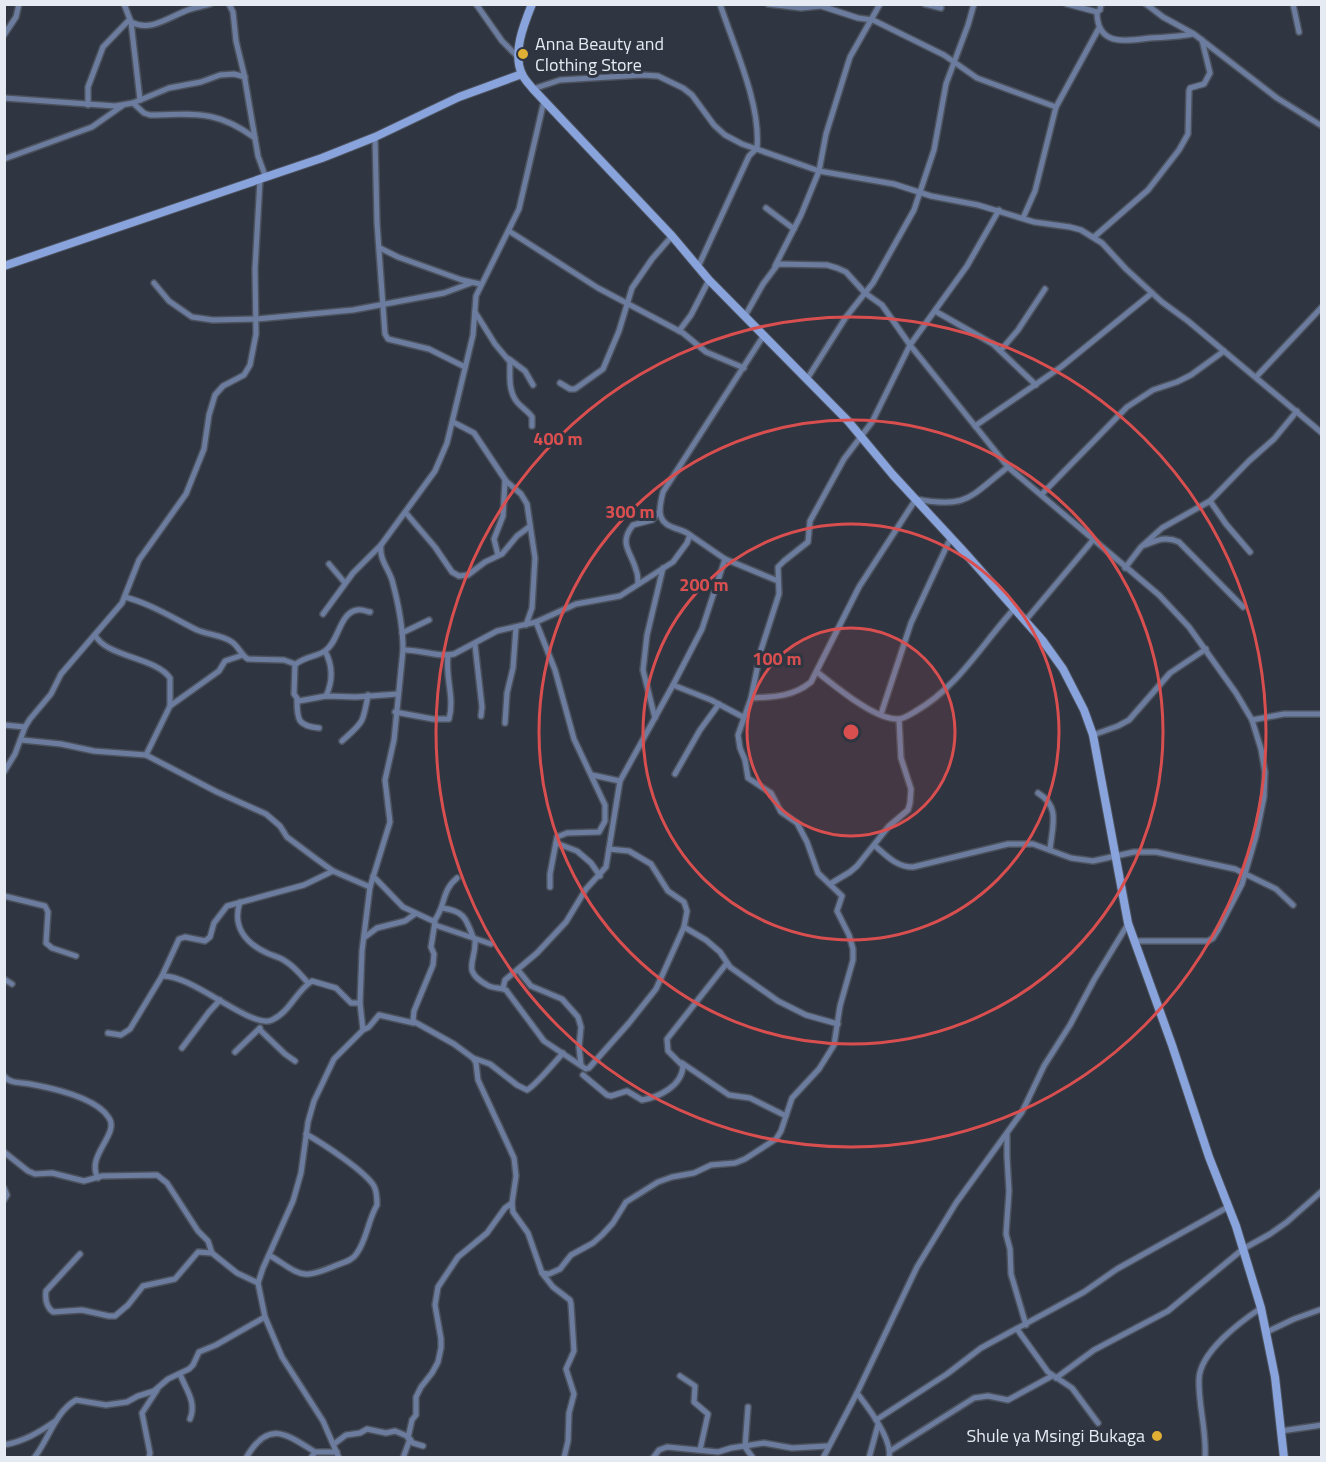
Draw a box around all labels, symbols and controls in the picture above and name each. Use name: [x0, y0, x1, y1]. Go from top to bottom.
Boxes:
place label: Anna Beauty and Clothing Store: [535, 30, 664, 78]
marker: Anna Beauty and Clothing Store: [516, 47, 530, 61]
text: 400 m: [533, 425, 583, 452]
text: 300 m: [605, 498, 655, 525]
text: 200 m: [679, 571, 729, 598]
text: 100 m: [752, 645, 802, 672]
centre of rings: [841, 722, 861, 742]
place label: Shule ya Msingi Bukaga: [967, 1422, 1145, 1449]
marker: Shule ya Msingi Bukaga: [1150, 1429, 1164, 1443]

